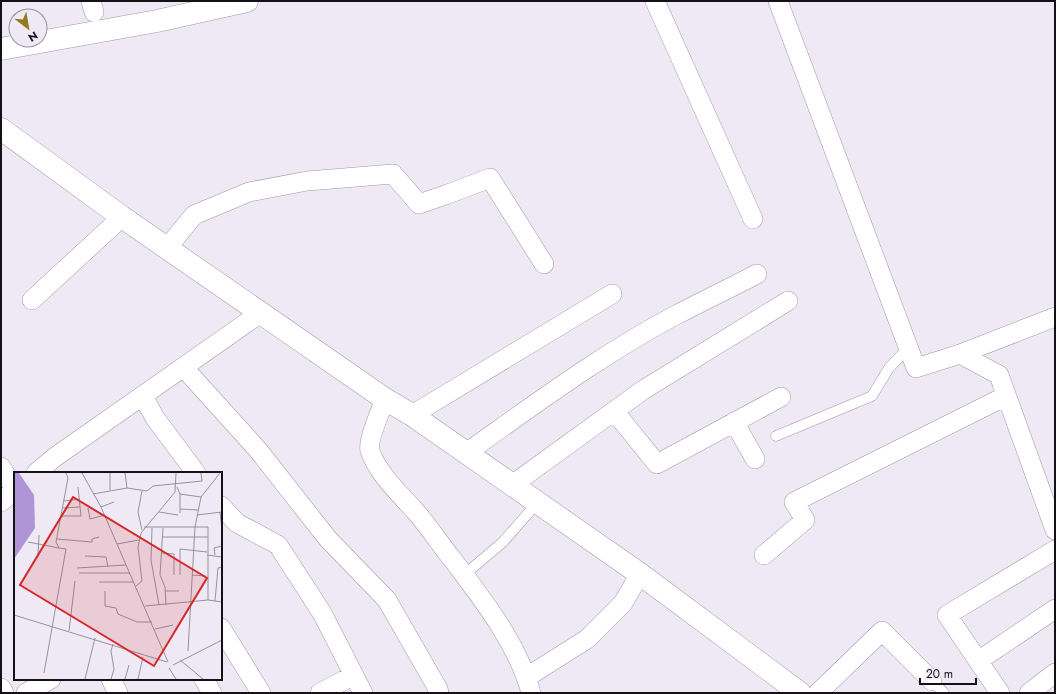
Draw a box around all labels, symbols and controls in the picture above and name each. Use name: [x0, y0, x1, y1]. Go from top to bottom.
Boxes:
north arrow: [8, 8, 48, 48]
text: N: [25, 27, 41, 46]
inset map: [14, 472, 222, 680]
scale bar: [920, 660, 976, 686]
text: 20 m: [926, 665, 953, 683]

